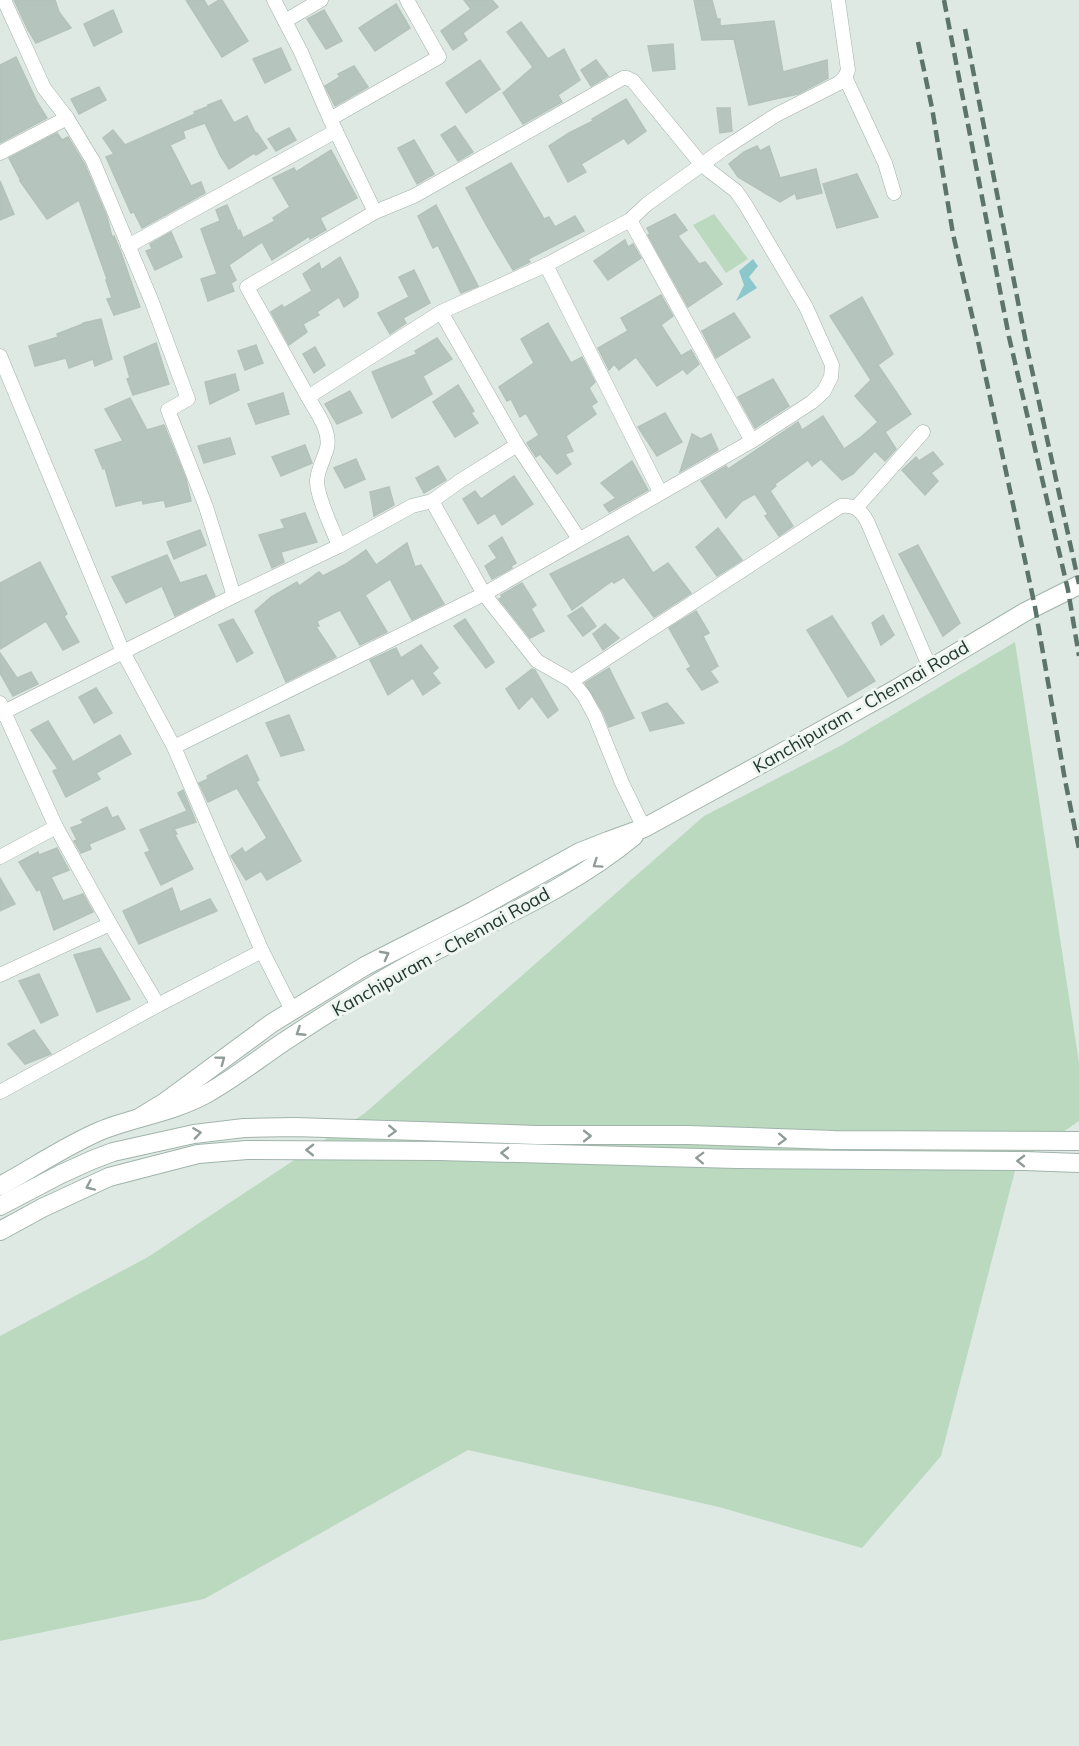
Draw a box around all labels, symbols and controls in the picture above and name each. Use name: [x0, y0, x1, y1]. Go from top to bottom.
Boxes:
street label: Kanchipuram - Chennai Road: [749, 635, 973, 778]
one-way arrow: [593, 857, 604, 868]
street label: Kanchipuram - Chennai Road: [328, 882, 554, 1021]
one-way arrow: [378, 951, 389, 962]
one-way arrow: [296, 1025, 307, 1036]
one-way arrow: [214, 1057, 225, 1068]
one-way arrow: [387, 1125, 396, 1138]
one-way arrow: [193, 1128, 202, 1140]
one-way arrow: [582, 1130, 591, 1142]
one-way arrow: [777, 1132, 786, 1145]
one-way arrow: [305, 1144, 314, 1156]
one-way arrow: [500, 1147, 509, 1160]
one-way arrow: [695, 1152, 704, 1164]
one-way arrow: [1016, 1155, 1025, 1167]
one-way arrow: [86, 1178, 97, 1190]

